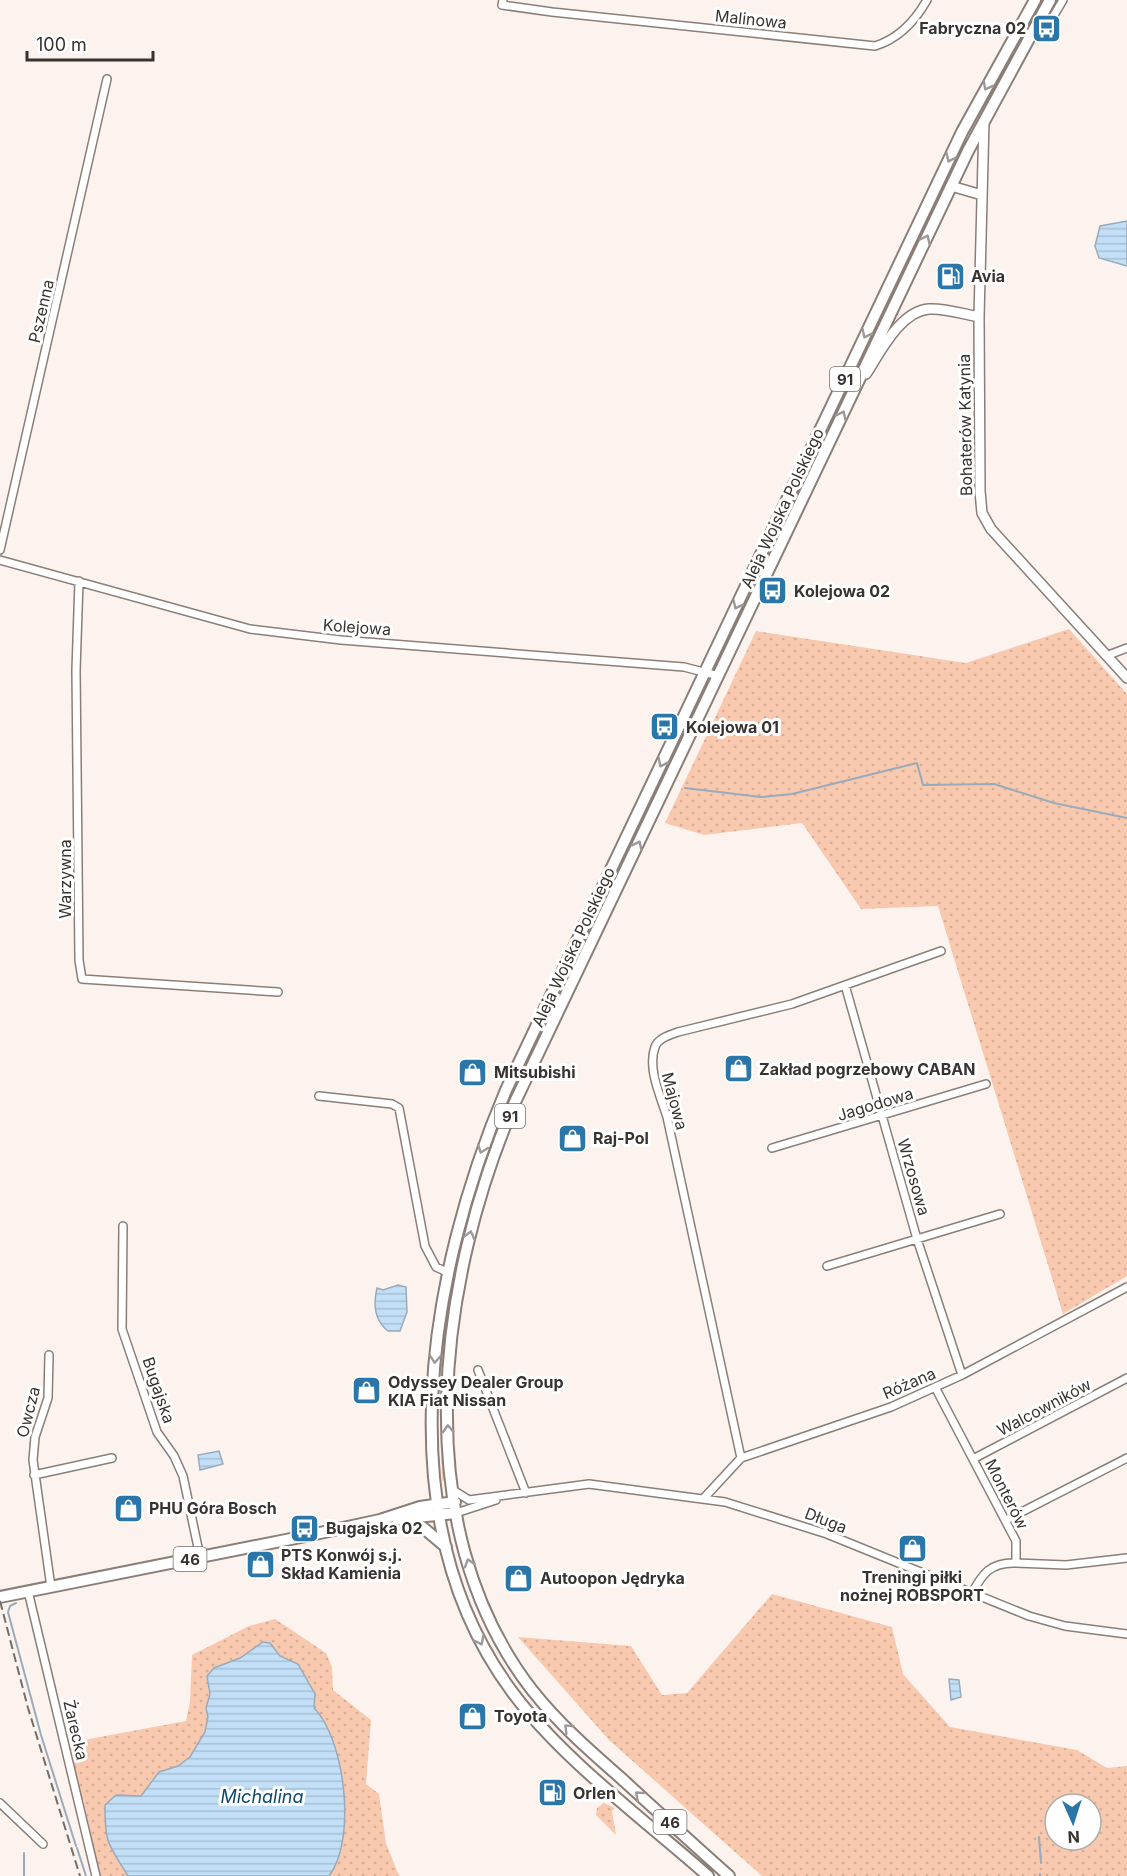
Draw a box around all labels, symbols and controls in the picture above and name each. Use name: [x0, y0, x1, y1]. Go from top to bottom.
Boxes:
street label: Malinowa: [714, 5, 788, 33]
bus stop icon: Fabryczna 02: [1031, 12, 1063, 44]
place label: Fabryczna 02: [919, 18, 1026, 38]
scale bar: [27, 24, 153, 62]
text: 100 m: [36, 34, 87, 55]
one-way arrow: [983, 80, 994, 91]
one-way arrow: [945, 151, 957, 162]
one-way arrow: [918, 235, 930, 246]
fuel station icon: Avia: [934, 260, 966, 292]
place label: Avia: [971, 266, 1005, 286]
street label: Pszenna: [24, 277, 58, 345]
one-way arrow: [862, 328, 874, 339]
street label: Bohaterów Katynia: [954, 354, 976, 496]
road number: 91: [830, 367, 860, 391]
one-way arrow: [835, 411, 847, 422]
street label: Aleja Wojska Polskiego: [736, 425, 828, 591]
bus stop icon: Kolejowa 02: [757, 575, 789, 607]
place label: Kolejowa 02: [794, 581, 890, 601]
one-way arrow: [732, 598, 744, 609]
street label: Kolejowa: [322, 615, 392, 639]
bus stop icon: Kolejowa 01: [649, 711, 681, 743]
place label: Kolejowa 01: [686, 717, 779, 737]
one-way arrow: [657, 756, 669, 767]
street label: Warzywna: [55, 839, 75, 919]
one-way arrow: [630, 840, 642, 851]
street label: Aleja Wojska Polskiego: [527, 864, 619, 1030]
shop icon: Zakład pogrzebowy CABAN: [722, 1053, 754, 1085]
shop icon: Mitsubishi: [457, 1056, 489, 1088]
place label: Zakład pogrzebowy CABAN: [759, 1059, 975, 1079]
place label: Mitsubishi: [494, 1062, 576, 1082]
street label: Majowa: [658, 1070, 692, 1132]
street label: Jagodowa: [834, 1083, 916, 1125]
road number: 91: [495, 1104, 525, 1128]
shop icon: Raj-Pol: [556, 1122, 588, 1154]
place label: Raj-Pol: [593, 1128, 649, 1148]
street label: Wrzosowa: [893, 1136, 935, 1218]
one-way arrow: [476, 1143, 489, 1154]
one-way arrow: [462, 1231, 475, 1241]
street label: Bugajska: [138, 1354, 180, 1426]
one-way arrow: [429, 1354, 442, 1363]
street label: Różana: [879, 1363, 939, 1403]
place label: Odyssey Dealer Group KIA Fiat Nissan: [388, 1372, 564, 1410]
street label: Walcowników: [994, 1374, 1094, 1440]
shop icon: Odyssey Dealer Group KIA Fiat Nissan: [351, 1375, 383, 1407]
street label: Owcza: [12, 1384, 44, 1440]
one-way arrow: [442, 1424, 455, 1433]
street label: Monterów: [981, 1456, 1033, 1532]
shop icon: PHU Góra Bosch: [112, 1492, 144, 1524]
place label: PHU Góra Bosch: [149, 1498, 277, 1518]
street label: Długa: [802, 1503, 850, 1537]
bus stop icon: Bugajska 02: [289, 1512, 321, 1544]
place label: Bugajska 02: [326, 1518, 422, 1538]
shop icon: Treningi piłki nożnej ROBSPORT: [896, 1533, 928, 1565]
place label: PTS Konwój s.j. Skład Kamienia: [281, 1545, 402, 1583]
road number: 46: [174, 1547, 207, 1571]
shop icon: PTS Konwój s.j. Skład Kamienia: [244, 1548, 276, 1580]
one-way arrow: [464, 1558, 476, 1569]
shop icon: Autoopon Jędryka: [503, 1562, 535, 1594]
place label: Treningi piłki nożnej ROBSPORT: [840, 1567, 984, 1605]
place label: Autoopon Jędryka: [540, 1568, 685, 1588]
one-way arrow: [473, 1635, 484, 1645]
street label: Żarecka: [59, 1698, 93, 1762]
shop icon: Toyota: [457, 1700, 489, 1732]
place label: Toyota: [494, 1706, 547, 1726]
one-way arrow: [564, 1725, 575, 1736]
fuel station icon: Orlen: [536, 1777, 568, 1809]
place label: Orlen: [573, 1783, 616, 1803]
water label: Michalina: [220, 1786, 304, 1807]
one-way arrow: [635, 1791, 646, 1802]
north arrow: [1043, 1792, 1103, 1852]
road number: 46: [654, 1810, 686, 1834]
text: N: [1067, 1827, 1080, 1847]

